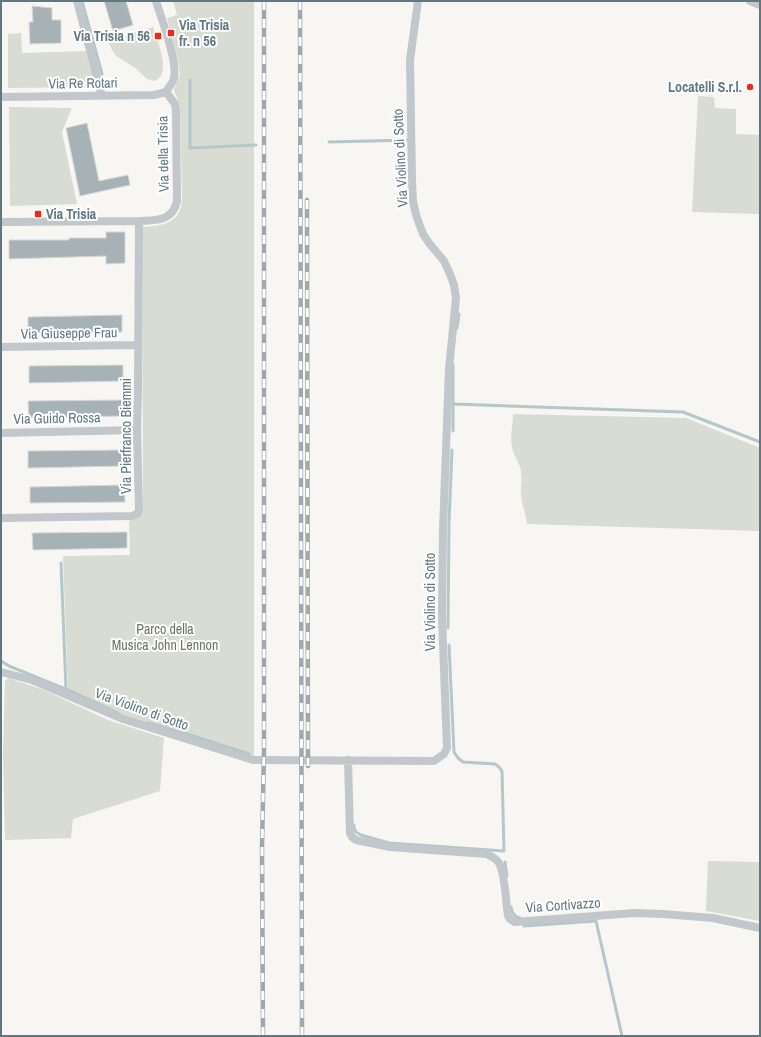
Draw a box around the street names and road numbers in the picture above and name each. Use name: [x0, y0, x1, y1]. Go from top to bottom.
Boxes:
street label: Via Re Rotari: [48, 73, 118, 93]
street label: Via Violino di Sotto: [388, 108, 412, 208]
street label: Via della Trisia: [153, 115, 173, 192]
street label: Via Giuseppe Frau: [20, 323, 118, 343]
street label: Via Pierfranco Biemmi: [117, 378, 135, 494]
street label: Via Guido Rossa: [13, 408, 101, 428]
street label: Via Violino di Sotto: [421, 553, 439, 651]
street label: Via Violino di Sotto: [93, 684, 191, 734]
street label: Via Cortivazzo: [525, 893, 601, 917]

